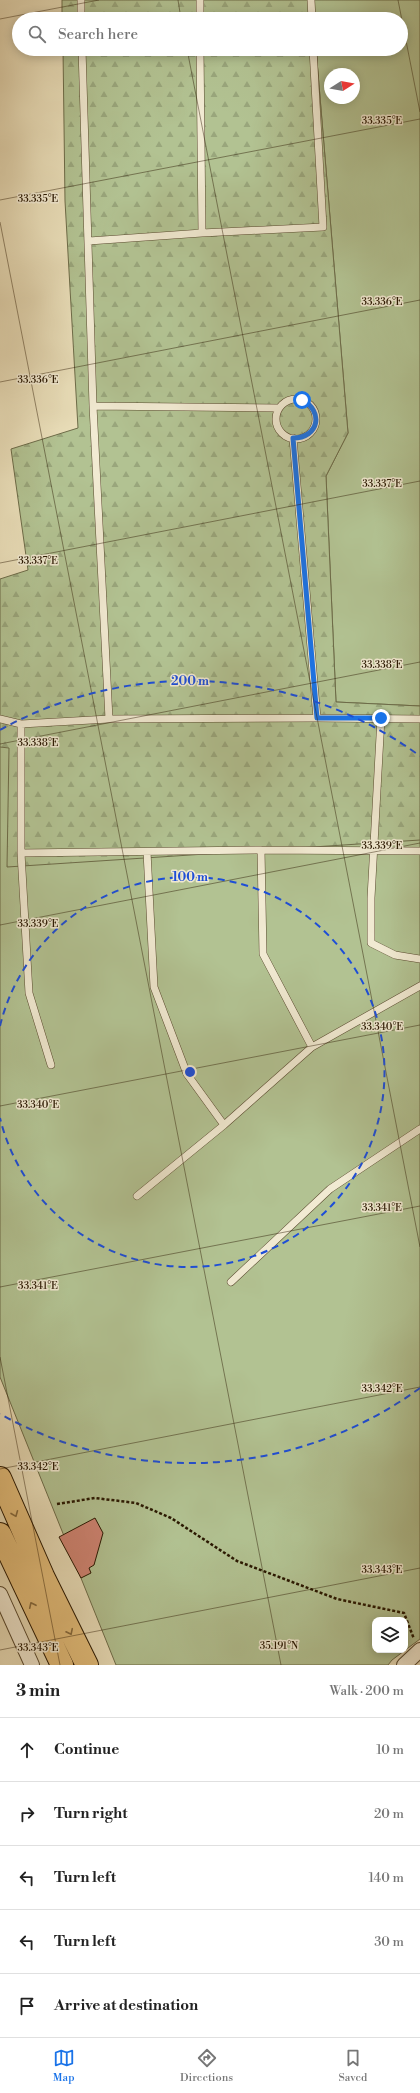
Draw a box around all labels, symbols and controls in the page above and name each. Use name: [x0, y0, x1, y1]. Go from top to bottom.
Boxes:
search box: [12, 12, 408, 56]
icon: search: [26, 23, 48, 45]
text: Search here: [58, 25, 138, 44]
north arrow: [324, 68, 360, 104]
text: 33.335°E: [362, 115, 402, 127]
text: 33.335°E: [18, 193, 58, 205]
text: 33.336°E: [362, 296, 403, 308]
text: 33.336°E: [18, 374, 59, 386]
route start: [293, 391, 311, 409]
text: 33.337°E: [362, 478, 402, 490]
text: 33.337°E: [18, 555, 58, 567]
text: 33.338°E: [361, 659, 403, 671]
text: 200 m: [171, 674, 209, 689]
route end: [372, 709, 390, 727]
text: 33.338°E: [17, 737, 59, 749]
text: 33.339°E: [362, 840, 403, 852]
text: 100 m: [172, 870, 208, 885]
text: 33.339°E: [18, 918, 59, 930]
text: 33.340°E: [361, 1021, 403, 1033]
centre of rings: [183, 1065, 197, 1079]
text: 33.340°E: [17, 1099, 59, 1111]
text: 33.341°E: [362, 1202, 402, 1214]
text: 33.341°E: [18, 1280, 58, 1292]
text: 33.342°E: [361, 1383, 403, 1395]
text: 33.342°E: [17, 1461, 59, 1473]
one-way arrow: [10, 1511, 18, 1518]
text: 33.343°E: [362, 1564, 403, 1576]
one-way arrow: [29, 1601, 37, 1609]
map controls: [372, 1617, 408, 1653]
button: layers: [372, 1617, 408, 1653]
one-way arrow: [65, 1628, 73, 1635]
text: 35.191°N: [260, 1640, 299, 1652]
text: 33.343°E: [18, 1642, 59, 1654]
text: 3 min: [16, 1680, 60, 1702]
text: Walk · 200 m: [330, 1683, 404, 1699]
icon: ahead: [16, 1739, 38, 1761]
text: Continue: [54, 1740, 119, 1759]
text: 10 m: [376, 1742, 404, 1758]
icon: right: [16, 1803, 38, 1825]
text: Turn right: [54, 1804, 128, 1823]
text: 20 m: [374, 1806, 404, 1822]
icon: left: [16, 1867, 38, 1889]
text: Turn left: [54, 1868, 116, 1887]
text: 140 m: [368, 1870, 404, 1886]
icon: left: [16, 1931, 38, 1953]
text: Turn left: [54, 1932, 116, 1951]
text: 30 m: [374, 1934, 404, 1950]
icon: arrive: [16, 1995, 38, 2017]
text: Arrive at destination: [54, 1996, 198, 2015]
tab: Map: [53, 2047, 75, 2085]
tab: Directions: [180, 2047, 233, 2085]
tab: Saved: [338, 2047, 367, 2085]

